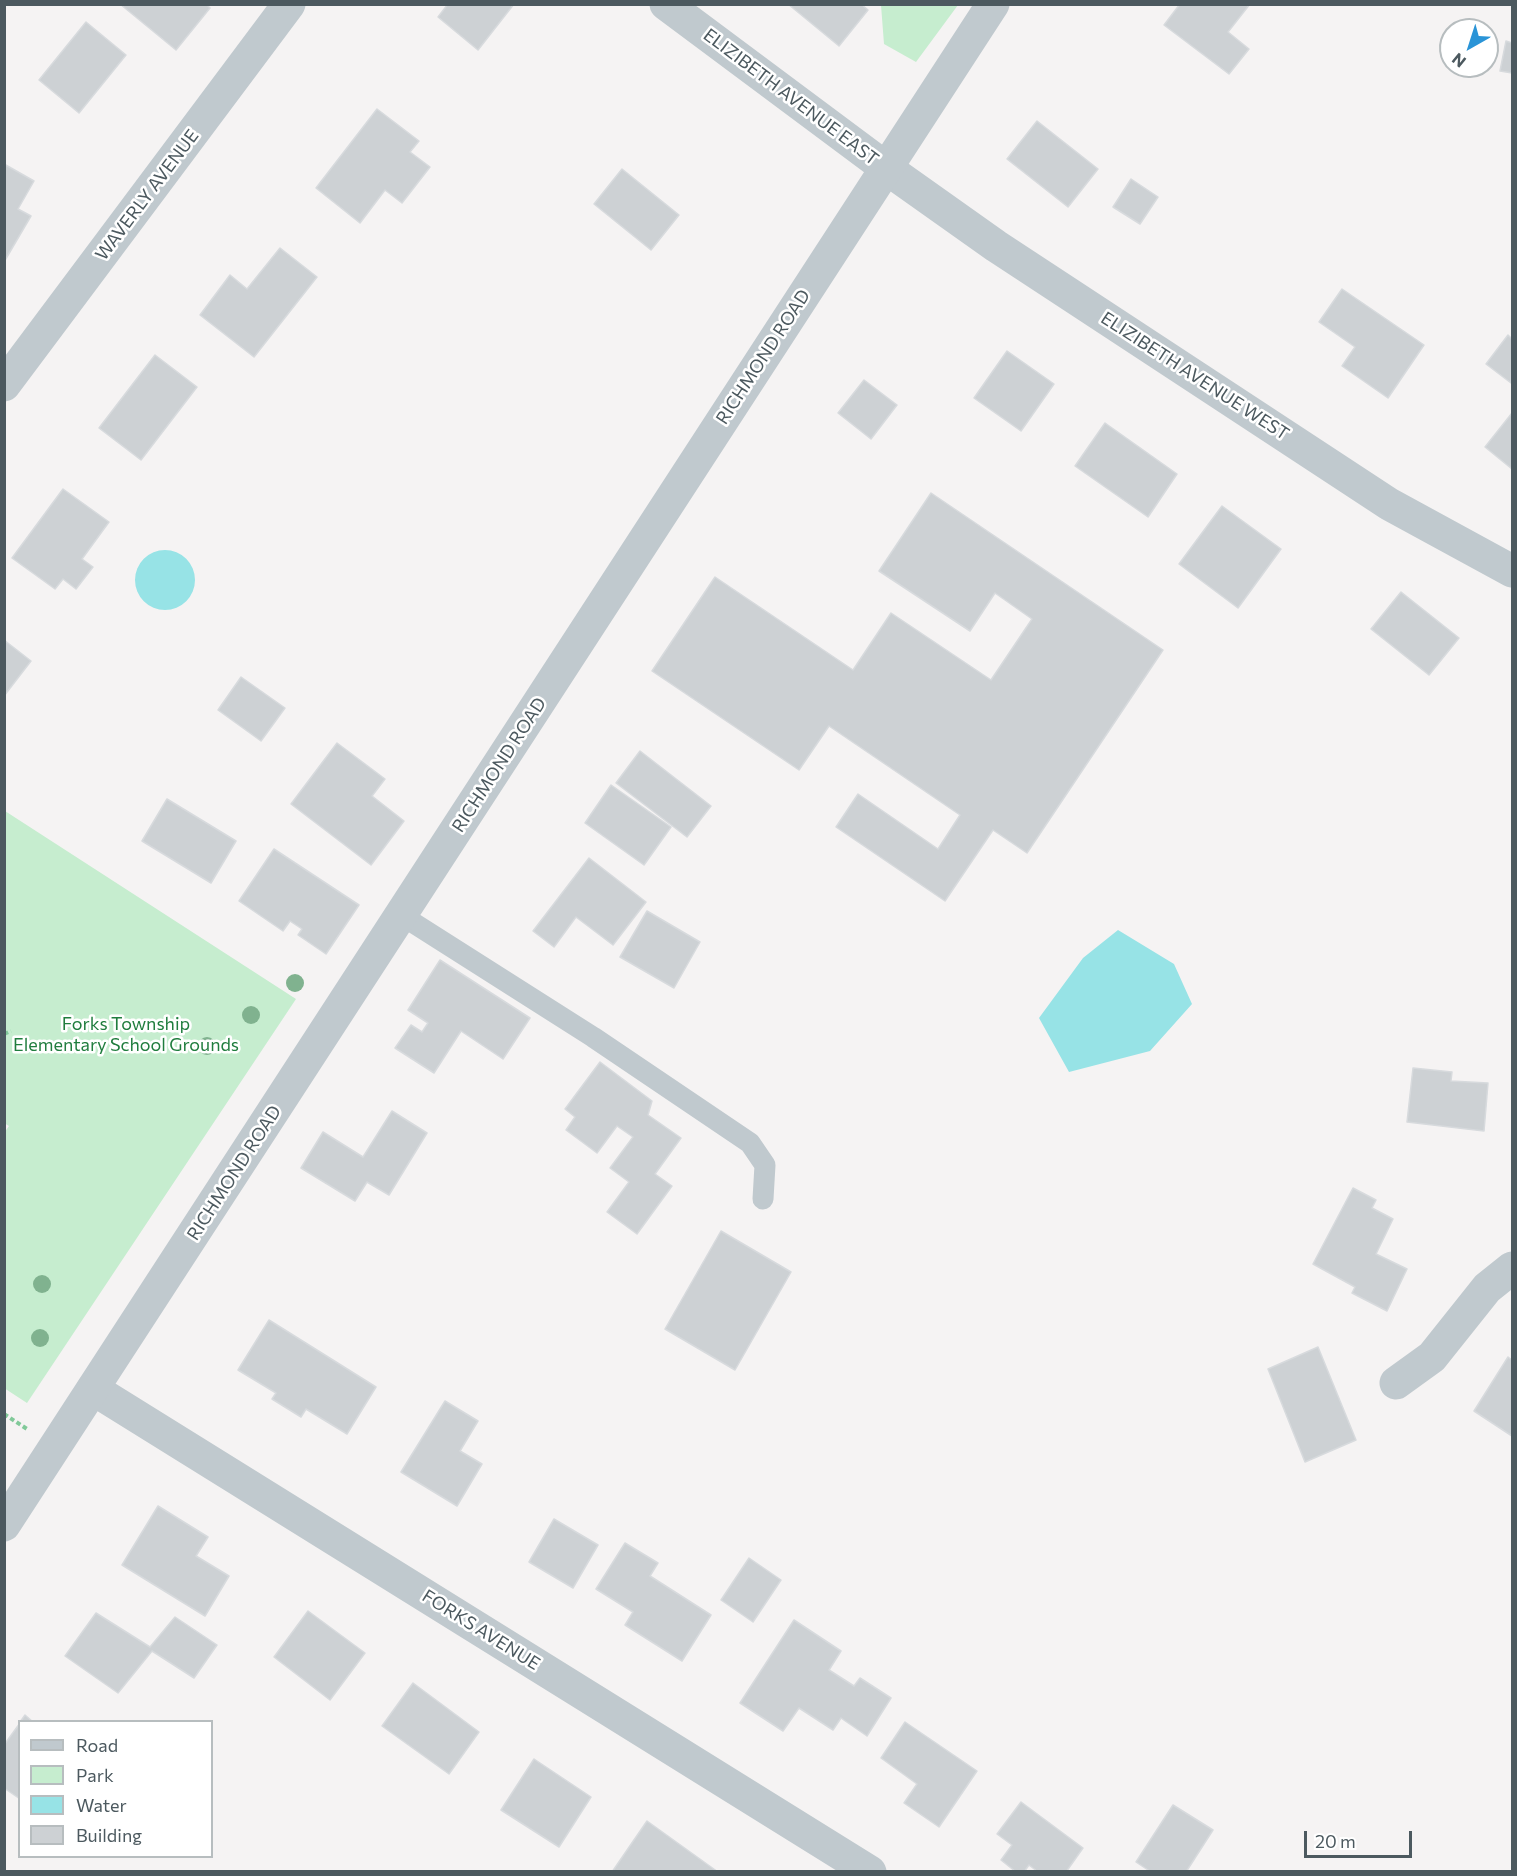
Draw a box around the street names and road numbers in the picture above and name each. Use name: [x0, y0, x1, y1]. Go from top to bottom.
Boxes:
street label: ELIZIBETH AVENUE EAST: [699, 24, 883, 170]
street label: WAVERLY AVENUE: [91, 125, 203, 265]
street label: RICHMOND ROAD: [711, 286, 815, 428]
street label: ELIZIBETH AVENUE WEST: [1097, 307, 1293, 445]
street label: RICHMOND ROAD: [447, 694, 551, 836]
street label: RICHMOND ROAD: [182, 1102, 286, 1244]
street label: FORKS AVENUE: [418, 1585, 544, 1675]

